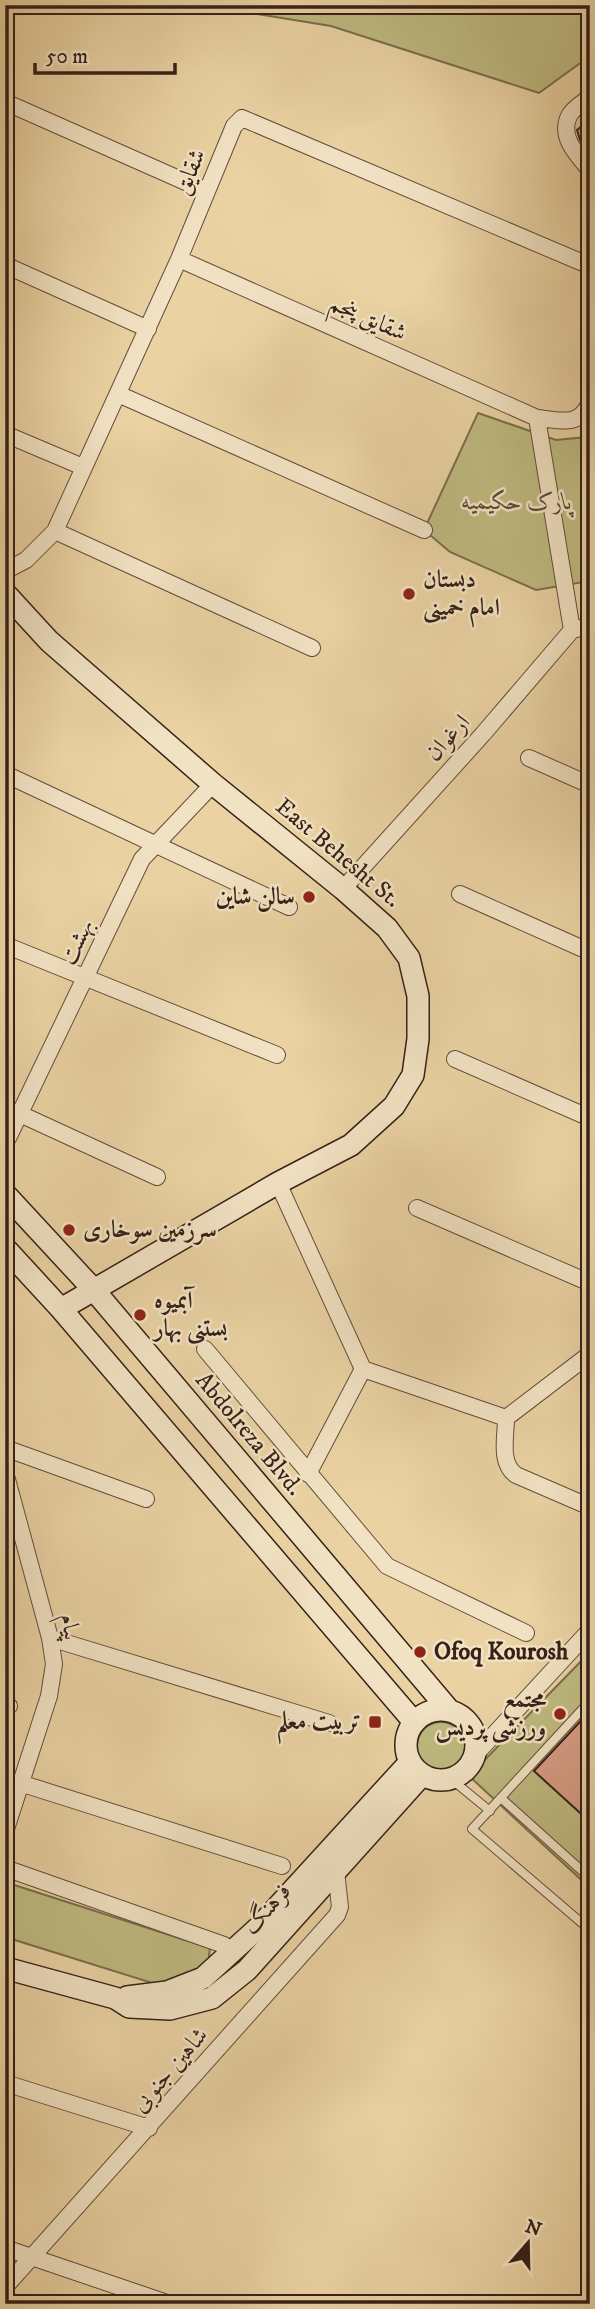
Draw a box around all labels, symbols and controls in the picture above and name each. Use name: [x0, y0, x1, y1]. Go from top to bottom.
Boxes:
scale bar: [35, 32, 175, 76]
text: 50 m: [46, 44, 88, 70]
street label: شقایق: [167, 144, 213, 200]
street label: شقایق پنجم: [322, 288, 411, 354]
park label: پارک حکیمیه: [462, 487, 575, 518]
place label: دبستان امام خمینی: [423, 565, 500, 628]
marker: دبستان امام خمینی: [401, 586, 417, 602]
street label: ارغوان: [419, 708, 477, 768]
street label: East Behesht St.: [269, 792, 407, 914]
place label: سالن شاین: [215, 882, 295, 912]
marker: سالن شاین: [301, 889, 317, 905]
street label: بهشت: [53, 914, 101, 970]
place label: سرزمین سوخاری: [83, 1215, 217, 1245]
marker: سرزمین سوخاری: [61, 1222, 77, 1238]
place label: آبمیوه بستنی بهار: [151, 1286, 228, 1345]
marker: آبمیوه بستنی بهار: [132, 1307, 148, 1323]
street label: Abdolreza Blvd.: [189, 1366, 309, 1502]
street label: پیام: [48, 1610, 88, 1645]
place label: Ofoq Kourosh: [434, 1637, 569, 1667]
marker: Ofoq Kourosh: [412, 1644, 428, 1660]
place label: مجتمع ورزشی پردیس: [436, 1685, 546, 1744]
marker: مجتمع ورزشی پردیس: [552, 1706, 568, 1722]
place label: تربیت معلم: [277, 1707, 361, 1745]
marker: تربیت معلم: [367, 1714, 383, 1730]
street label: فرهنگ: [235, 1876, 298, 1941]
street label: شاهین جنوبی: [125, 2021, 216, 2119]
north arrow: [494, 2208, 564, 2278]
text: N: [522, 2215, 545, 2242]

